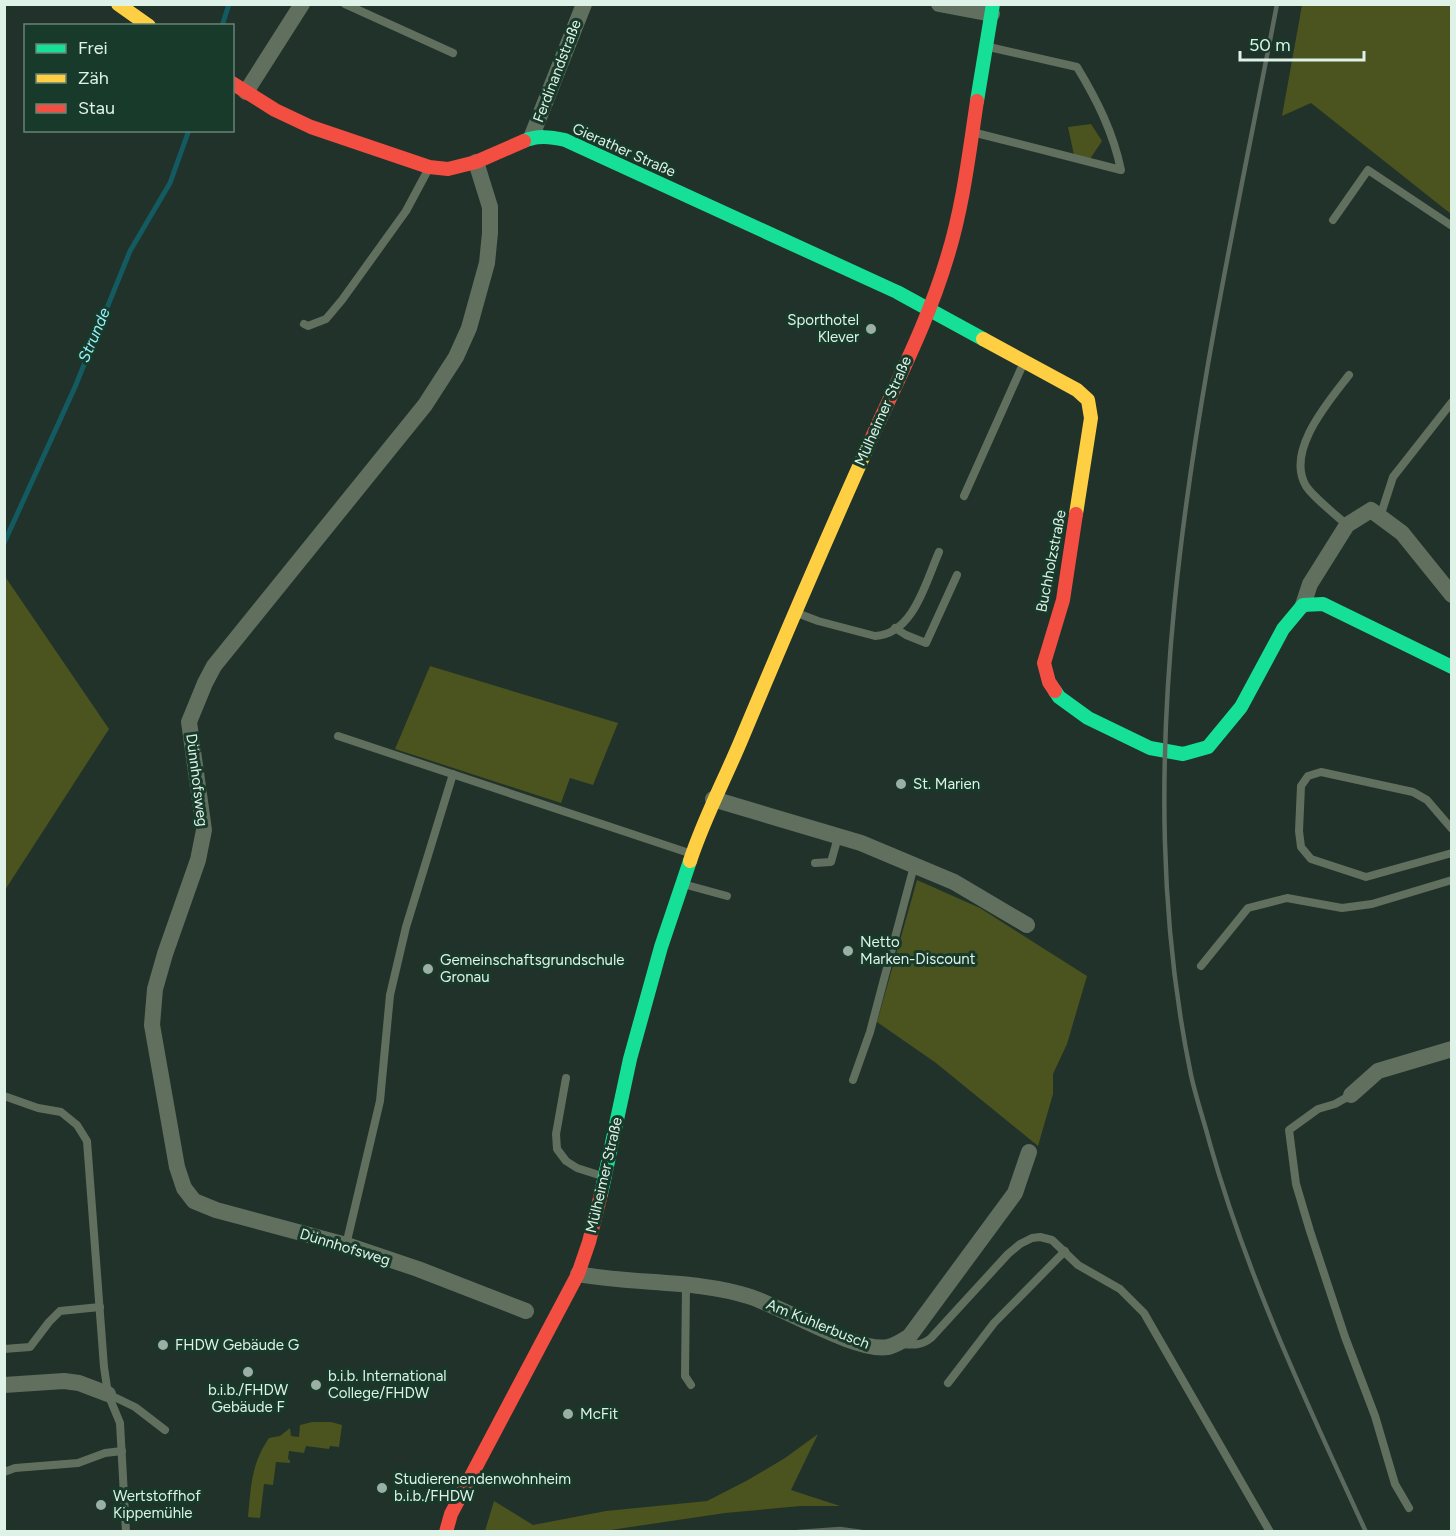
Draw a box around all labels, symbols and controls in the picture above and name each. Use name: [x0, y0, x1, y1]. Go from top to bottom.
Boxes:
street label: Ferdinandstraße: [529, 17, 585, 125]
legend: [24, 24, 234, 132]
scale bar: [1240, 24, 1364, 62]
text: 50 m: [1249, 34, 1291, 56]
text: Frei: [78, 37, 108, 59]
text: Zäh: [78, 67, 109, 89]
text: Stau: [78, 97, 115, 119]
street label: Gierather Straße: [570, 119, 678, 181]
water label: Strunde: [74, 305, 114, 365]
place label: Sporthotel Klever: [787, 311, 859, 346]
marker: Sporthotel Klever: [864, 322, 878, 336]
street label: Mülheimer Straße: [851, 353, 915, 469]
street label: Buchholzstraße: [1032, 508, 1070, 614]
street label: Dünnhofsweg: [182, 732, 212, 828]
place label: St. Marien: [913, 775, 980, 793]
marker: St. Marien: [894, 777, 908, 791]
place label: Netto Marken-Discount: [860, 933, 976, 968]
marker: Netto Marken-Discount: [841, 944, 855, 958]
place label: Gemeinschaftsgrundschule Gronau: [440, 951, 624, 986]
marker: Gemeinschaftsgrundschule Gronau: [421, 962, 435, 976]
street label: Mülheimer Straße: [582, 1115, 626, 1235]
street label: Dünnhofsweg: [298, 1225, 392, 1269]
street label: Am Kuhlerbusch: [764, 1295, 872, 1353]
place label: FHDW Gebäude G: [175, 1336, 299, 1354]
marker: FHDW Gebäude G: [156, 1338, 170, 1352]
marker: b.i.b./FHDW Gebäude F: [241, 1365, 255, 1379]
place label: b.i.b. International College/FHDW: [328, 1367, 447, 1402]
marker: b.i.b. International College/FHDW: [309, 1378, 323, 1392]
place label: b.i.b./FHDW Gebäude F: [208, 1381, 289, 1416]
place label: McFit: [580, 1405, 618, 1423]
marker: McFit: [561, 1407, 575, 1421]
place label: Studierenendenwohnheim b.i.b./FHDW: [394, 1470, 571, 1505]
marker: Studierenendenwohnheim b.i.b./FHDW: [375, 1481, 389, 1495]
place label: Wertstoffhof Kippemühle: [113, 1487, 201, 1522]
marker: Wertstoffhof Kippemühle: [94, 1498, 108, 1512]

